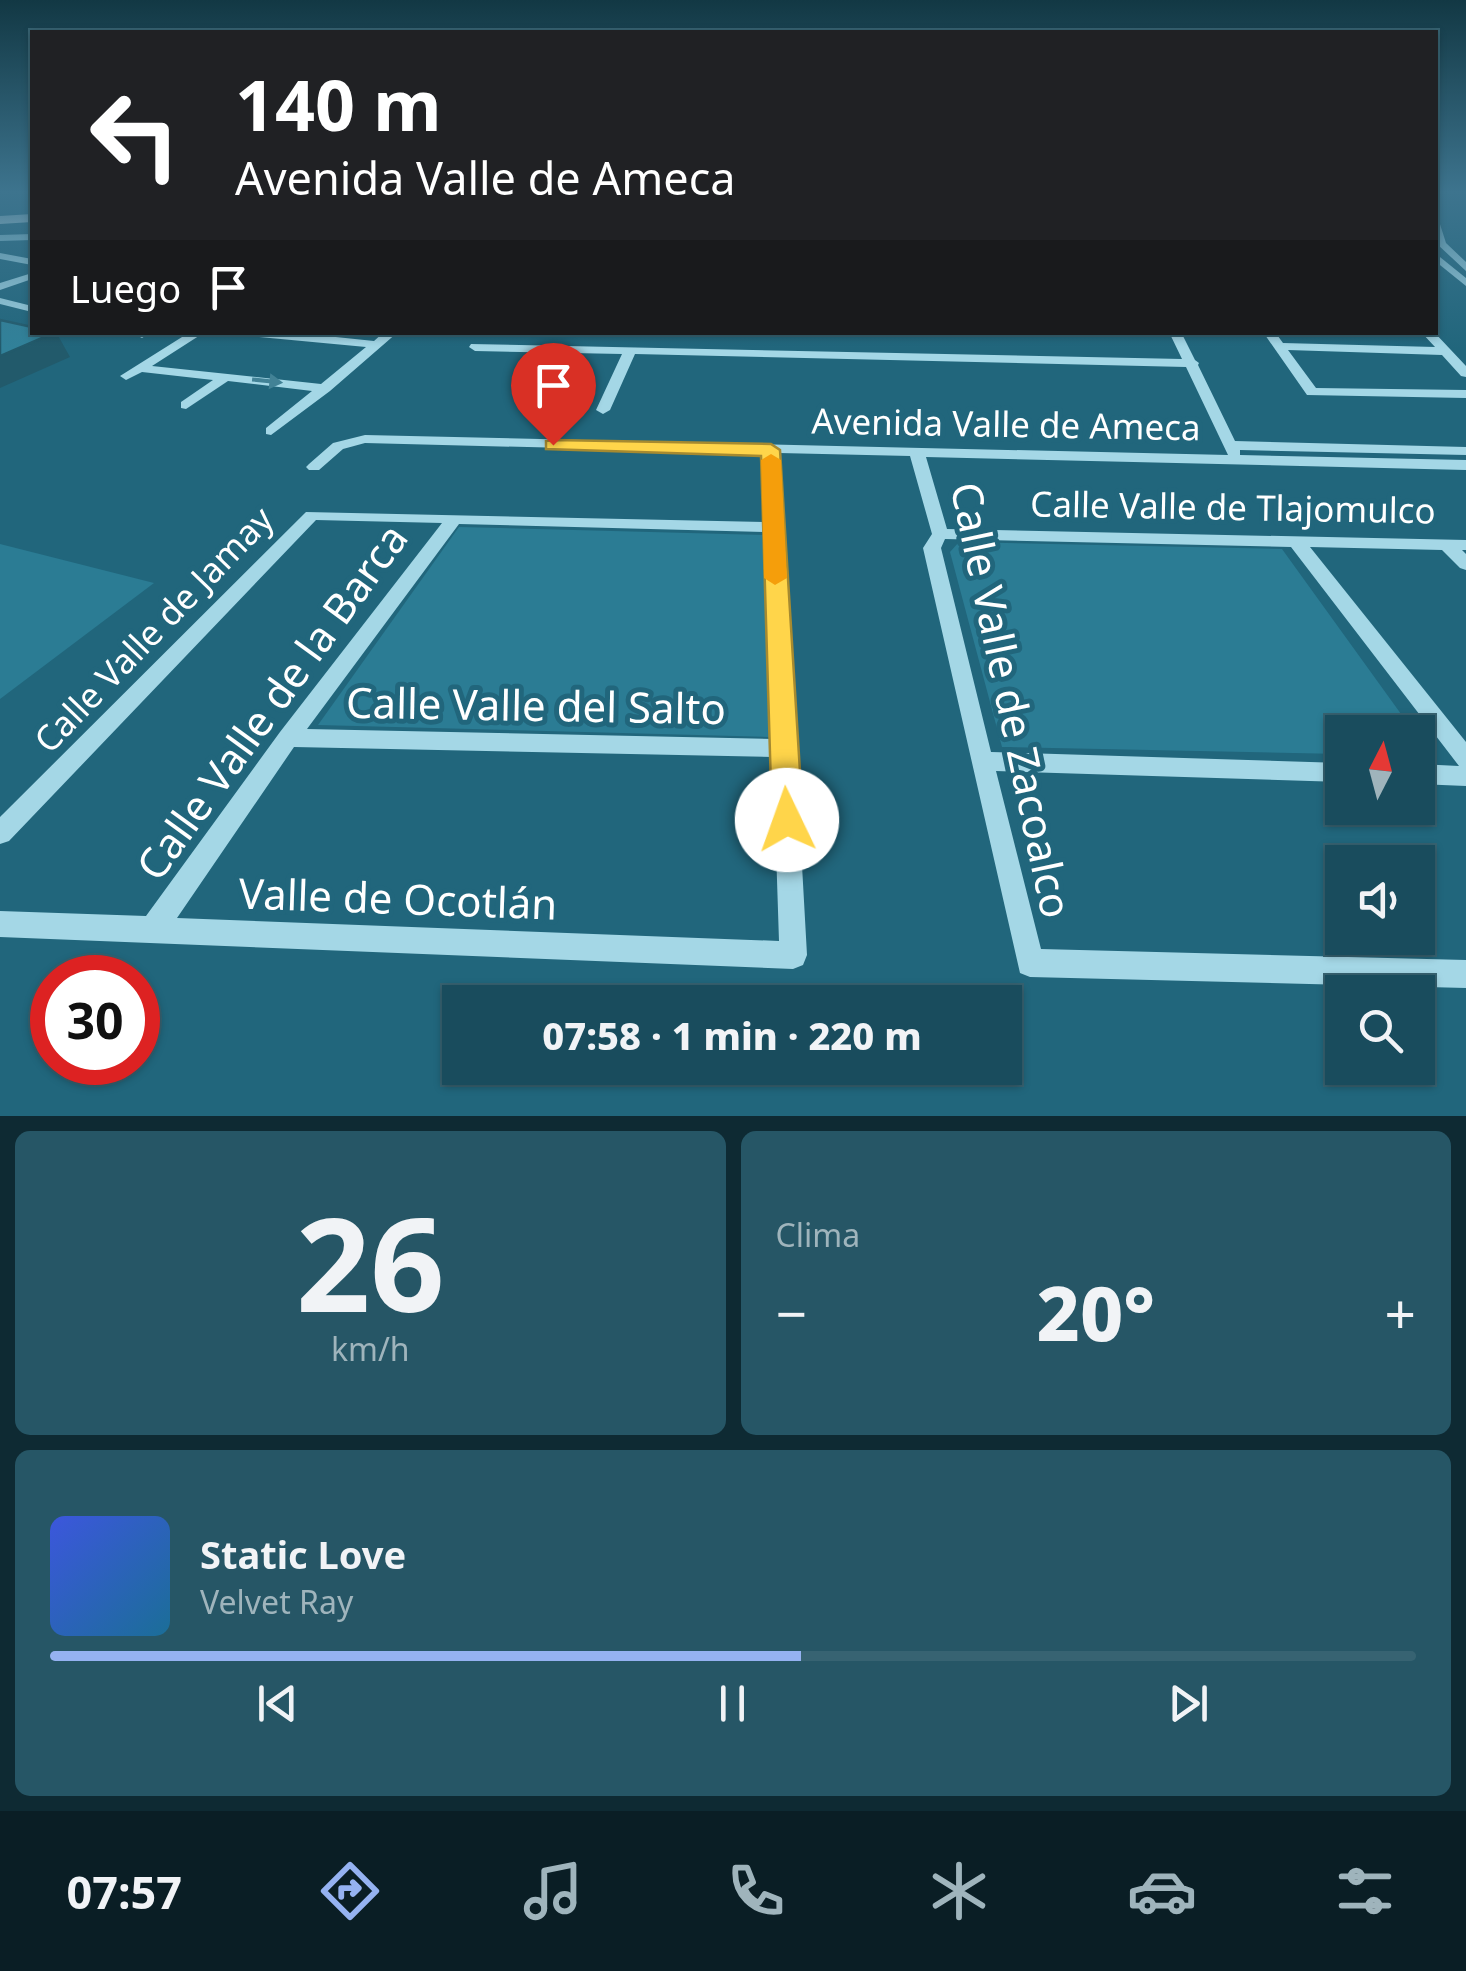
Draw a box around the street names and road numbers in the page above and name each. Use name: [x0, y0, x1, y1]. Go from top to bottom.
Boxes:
street label: Avenida Valle de Ameca: [811, 397, 1201, 450]
street label: Calle Valle de Zacoalco: [938, 477, 1087, 923]
street label: Calle Valle de Tlajomulco: [1030, 479, 1436, 534]
street label: Calle Valle de Jamay: [23, 496, 283, 762]
street label: Calle Valle de la Barca: [122, 511, 419, 891]
street label: Calle Valle del Salto: [346, 673, 726, 736]
street label: Valle de Ocotlán: [238, 863, 558, 932]

